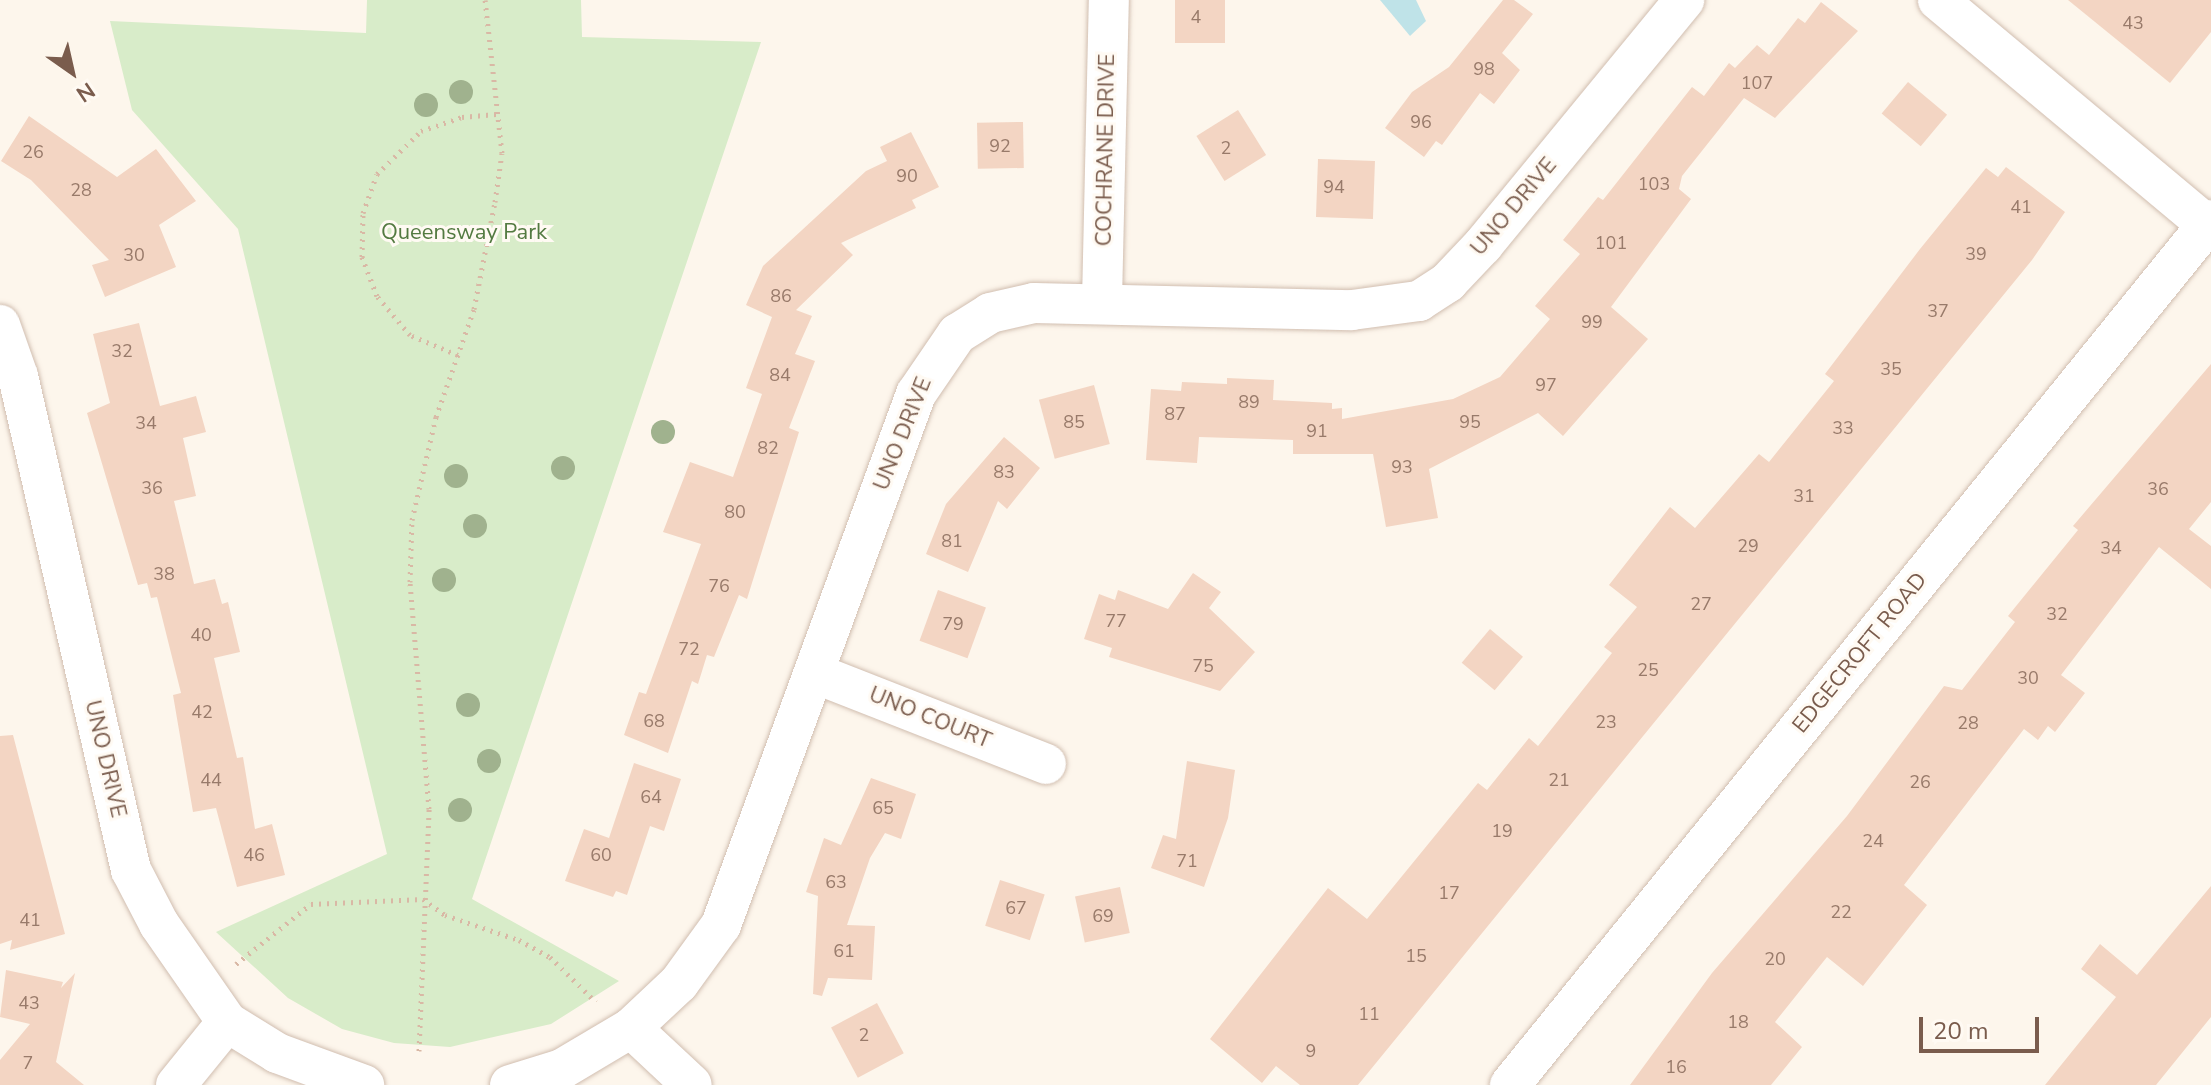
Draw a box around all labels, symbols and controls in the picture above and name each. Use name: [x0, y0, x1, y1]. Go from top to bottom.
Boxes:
house number: 4: [1191, 6, 1201, 28]
house number: 43: [2122, 12, 2144, 34]
north arrow: [32, 32, 112, 112]
street label: COCHRANE DRIVE: [1091, 53, 1121, 247]
house number: 98: [1473, 58, 1495, 80]
house number: 107: [1741, 72, 1773, 94]
text: N: [70, 75, 101, 109]
house number: 96: [1410, 111, 1432, 133]
house number: 92: [989, 135, 1011, 157]
house number: 2: [1221, 137, 1231, 159]
house number: 26: [22, 141, 44, 163]
street label: UNO DRIVE: [1465, 153, 1563, 261]
house number: 90: [896, 165, 918, 187]
house number: 103: [1638, 173, 1670, 195]
house number: 94: [1323, 176, 1345, 198]
house number: 28: [70, 179, 92, 201]
house number: 41: [2010, 196, 2032, 218]
park label: Queensway Park: [381, 220, 547, 246]
house number: 101: [1595, 232, 1627, 254]
house number: 39: [1965, 243, 1987, 265]
house number: 30: [123, 244, 145, 266]
house number: 86: [770, 285, 792, 307]
house number: 37: [1927, 300, 1949, 322]
house number: 99: [1581, 311, 1603, 333]
house number: 32: [111, 340, 133, 362]
house number: 35: [1880, 358, 1902, 380]
house number: 84: [769, 364, 791, 386]
street label: UNO DRIVE: [868, 374, 938, 494]
house number: 97: [1535, 374, 1557, 396]
house number: 89: [1238, 391, 1260, 413]
house number: 87: [1164, 403, 1186, 425]
house number: 85: [1063, 411, 1085, 433]
house number: 95: [1459, 411, 1481, 433]
house number: 34: [135, 412, 157, 434]
house number: 33: [1832, 417, 1854, 439]
house number: 91: [1306, 420, 1328, 442]
house number: 82: [757, 437, 779, 459]
house number: 93: [1391, 456, 1413, 478]
house number: 83: [993, 461, 1015, 483]
house number: 36: [141, 477, 163, 499]
house number: 36: [2147, 478, 2169, 500]
house number: 31: [1793, 485, 1815, 507]
house number: 80: [724, 501, 746, 523]
house number: 81: [941, 530, 963, 552]
house number: 29: [1737, 535, 1759, 557]
house number: 34: [2100, 537, 2122, 559]
house number: 38: [153, 563, 175, 585]
street label: EDGECROFT ROAD: [1787, 567, 1933, 739]
house number: 76: [708, 575, 730, 597]
house number: 27: [1690, 593, 1712, 615]
house number: 32: [2046, 603, 2068, 625]
house number: 77: [1105, 610, 1127, 632]
house number: 79: [942, 613, 964, 635]
house number: 40: [190, 624, 212, 646]
house number: 72: [678, 638, 700, 660]
house number: 75: [1192, 655, 1214, 677]
house number: 25: [1637, 659, 1659, 681]
house number: 30: [2017, 667, 2039, 689]
street label: UNO COURT: [865, 681, 995, 755]
street label: UNO DRIVE: [79, 698, 131, 820]
house number: 42: [191, 701, 213, 723]
house number: 68: [643, 710, 665, 732]
house number: 23: [1595, 711, 1617, 733]
house number: 28: [1957, 712, 1979, 734]
house number: 44: [200, 769, 222, 791]
house number: 21: [1548, 769, 1570, 791]
house number: 26: [1909, 771, 1931, 793]
house number: 64: [640, 786, 662, 808]
house number: 65: [872, 797, 894, 819]
house number: 19: [1491, 820, 1513, 842]
house number: 24: [1862, 830, 1884, 852]
house number: 46: [243, 844, 265, 866]
house number: 60: [590, 844, 612, 866]
house number: 71: [1176, 850, 1198, 872]
house number: 63: [825, 871, 847, 893]
house number: 17: [1438, 882, 1460, 904]
house number: 67: [1005, 897, 1027, 919]
house number: 22: [1830, 901, 1852, 923]
house number: 69: [1092, 905, 1114, 927]
house number: 41: [19, 909, 41, 931]
house number: 61: [833, 940, 855, 962]
house number: 15: [1405, 945, 1427, 967]
house number: 20: [1764, 948, 1786, 970]
house number: 43: [18, 992, 40, 1014]
scale bar: [1923, 1001, 2043, 1051]
house number: 11: [1358, 1003, 1380, 1025]
house number: 18: [1727, 1011, 1749, 1033]
text: 20 m: [1933, 1015, 1989, 1047]
house number: 2: [859, 1024, 869, 1046]
house number: 9: [1306, 1040, 1316, 1062]
house number: 7: [23, 1052, 33, 1074]
house number: 16: [1665, 1056, 1687, 1078]

